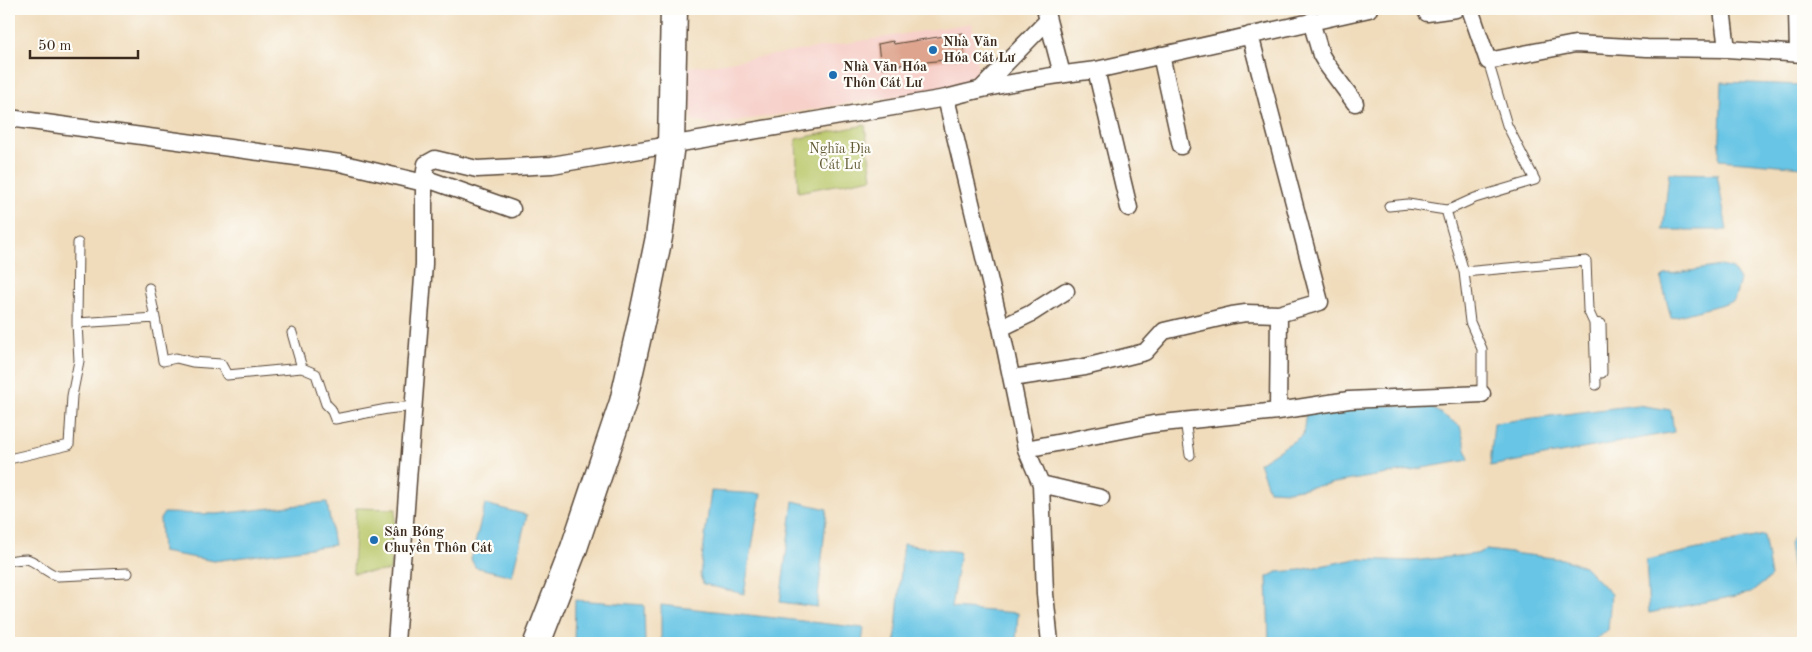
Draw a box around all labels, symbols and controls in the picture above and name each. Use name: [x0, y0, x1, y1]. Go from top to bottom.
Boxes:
scale bar: [30, 28, 138, 60]
place label: Nhà Văn Hóa Cát Lư: [943, 35, 1016, 65]
text: 50 m: [38, 39, 72, 54]
marker: Nhà Văn Hóa Cát Lư: [927, 44, 939, 56]
place label: Nhà Văn Hóa Thôn Cát Lư: [843, 60, 927, 90]
marker: Nhà Văn Hóa Thôn Cát Lư: [827, 69, 839, 81]
park label: Nghĩa Địa Cát Lư: [809, 142, 871, 172]
place label: Sân Bóng Chuyền Thôn Cát: [384, 525, 492, 555]
marker: Sân Bóng Chuyền Thôn Cát: [368, 534, 380, 546]

